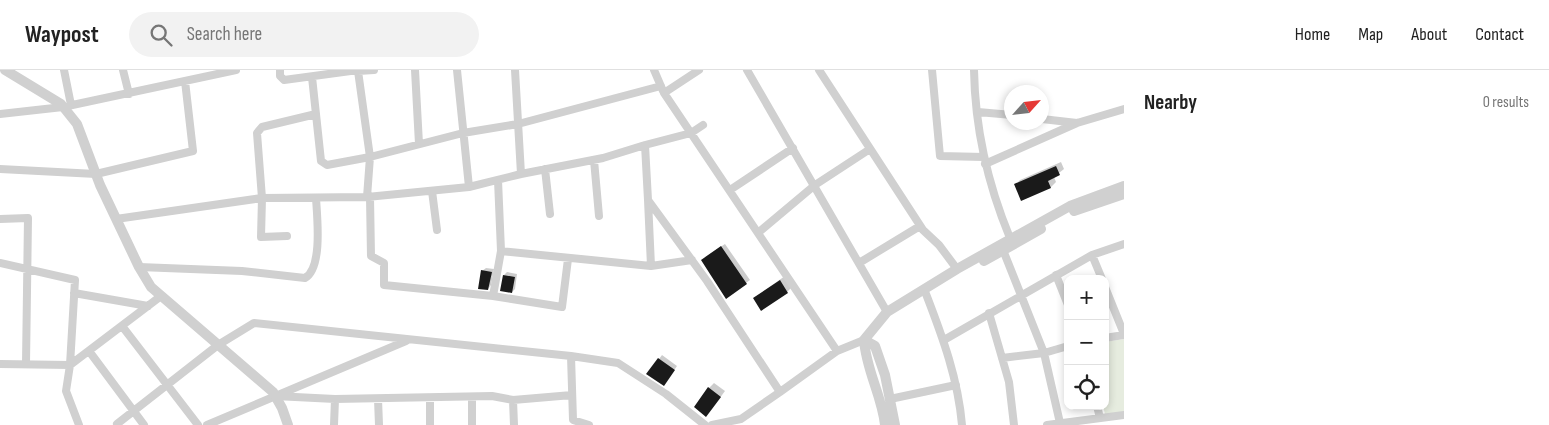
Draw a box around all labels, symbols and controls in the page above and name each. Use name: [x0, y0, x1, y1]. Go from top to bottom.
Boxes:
search box: [129, 12, 479, 57]
text: Waypost: [25, 20, 99, 49]
icon: search: [147, 21, 175, 49]
text: Search here: [187, 23, 262, 46]
text: Home: [1295, 24, 1330, 45]
text: Map: [1358, 24, 1383, 45]
text: About: [1411, 24, 1447, 45]
text: Contact: [1475, 24, 1524, 45]
north arrow: [1004, 85, 1049, 130]
text: Nearby: [1144, 90, 1197, 115]
text: 0 results: [1483, 93, 1529, 112]
map controls: [1064, 275, 1109, 410]
button: +: [1064, 275, 1109, 320]
button: −: [1064, 320, 1109, 365]
button: locate: [1064, 365, 1109, 410]

